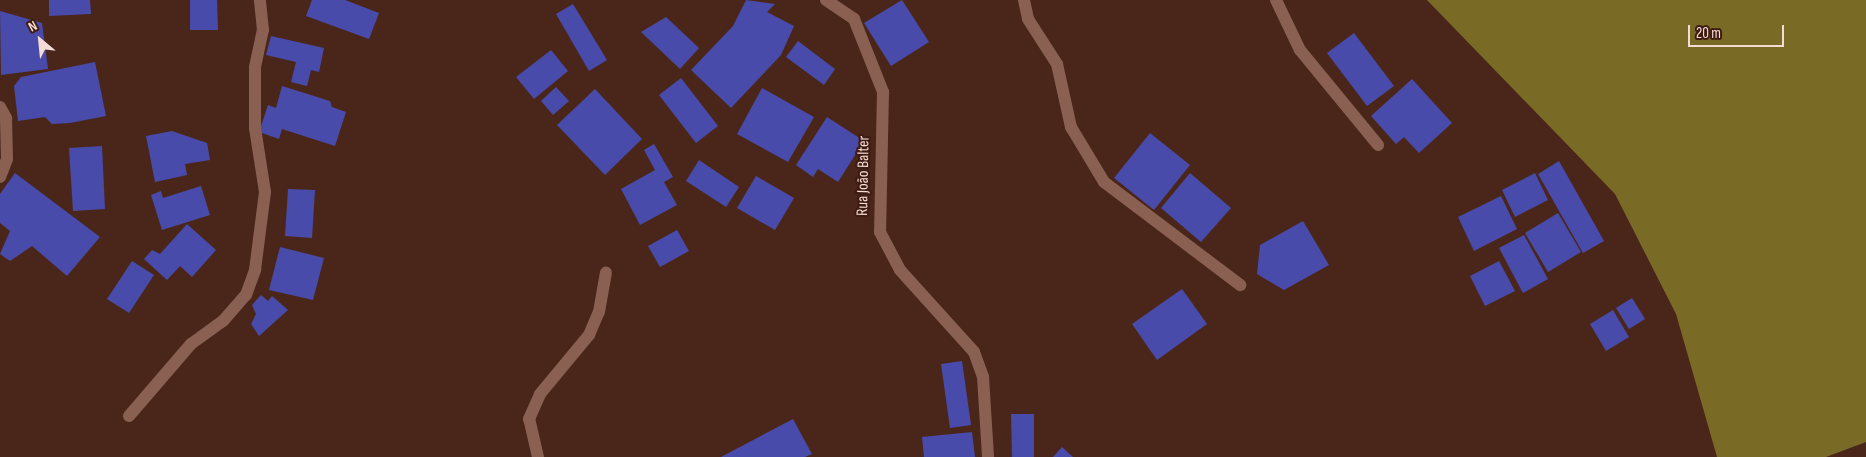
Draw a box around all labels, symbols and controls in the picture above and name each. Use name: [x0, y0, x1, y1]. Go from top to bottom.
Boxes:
north arrow: [15, 15, 65, 65]
scale bar: [1691, 15, 1787, 47]
text: N: [25, 17, 40, 36]
text: 20 m: [1696, 24, 1721, 43]
street label: Rua João Balter: [854, 136, 874, 216]

